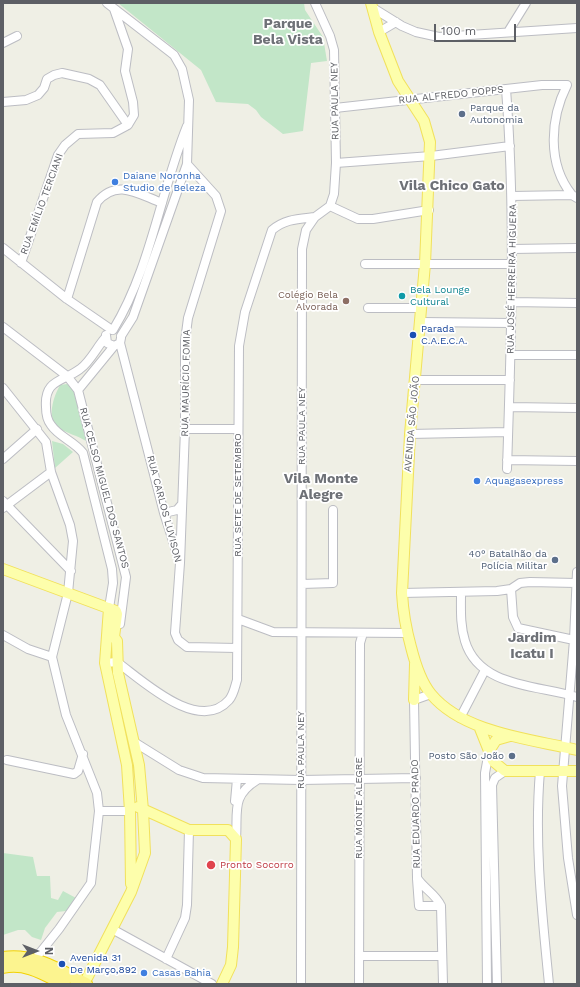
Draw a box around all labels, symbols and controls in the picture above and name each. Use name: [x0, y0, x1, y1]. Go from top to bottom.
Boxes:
district label: Parque Bela Vista: [253, 16, 323, 48]
scale bar: [436, 16, 518, 42]
text: 100 m: [441, 24, 476, 38]
street label: RUA PAULA NEY: [328, 62, 342, 140]
street label: RUA ALFREDO POPPS: [398, 84, 504, 106]
place label: Parque da Autonomia: [470, 102, 523, 126]
marker: Parque da Autonomia: [457, 109, 467, 119]
street label: RUA EMÍLIO TERCIANI: [18, 152, 66, 256]
place label: Daiane Noronha Studio de Beleza: [123, 170, 206, 194]
marker: Daiane Noronha Studio de Beleza: [110, 177, 120, 187]
district label: Vila Chico Gato: [399, 178, 505, 194]
street label: RUA JOSÉ HERREIRA HIGUERA: [505, 204, 519, 354]
place label: Bela Lounge Cultural: [410, 284, 470, 308]
place label: Colégio Bela Alvorada: [278, 289, 338, 312]
marker: Bela Lounge Cultural: [397, 291, 407, 301]
marker: Colégio Bela Alvorada: [341, 296, 351, 306]
place label: Parada C.A.E.C.A.: [421, 323, 467, 346]
street label: RUA MAURÍCIO FOMIA: [179, 329, 193, 437]
marker: Parada C.A.E.C.A.: [408, 330, 418, 340]
street label: AVENIDA SÃO JOÃO: [402, 375, 422, 473]
street label: RUA PAULA NEY: [296, 387, 308, 465]
street label: RUA CELSO MIGUEL DOS SANTOS: [77, 406, 131, 570]
street label: RUA SETE DE SETEMBRO: [232, 433, 244, 557]
street label: RUA CARLOS LUVISON: [144, 454, 184, 564]
district label: Vila Monte Alegre: [284, 471, 358, 504]
place label: Aquagasexpress: [485, 475, 563, 487]
marker: Aquagasexpress: [472, 476, 482, 486]
place label: 40° Batalhão da Polícia Militar: [469, 548, 547, 572]
marker: 40° Batalhão da Polícia Militar: [550, 555, 560, 565]
district label: Jardim Icatu I: [508, 630, 556, 662]
street label: RUA PAULA NEY: [295, 711, 307, 789]
place label: Posto São João: [429, 750, 504, 762]
marker: Posto São João: [507, 751, 517, 761]
street label: RUA MONTE ALEGRE: [353, 757, 365, 859]
street label: RUA EDUARDO PRADO: [409, 759, 423, 869]
marker: Pronto Socorro: [205, 859, 217, 871]
place label: Pronto Socorro: [220, 859, 294, 871]
north arrow: [16, 931, 56, 971]
text: N: [42, 947, 55, 955]
place label: Avenida 31 De Março,892: [70, 952, 137, 976]
marker: Avenida 31 De Março,892: [57, 959, 67, 969]
place label: Casas Bahia: [152, 967, 211, 979]
marker: Casas Bahia: [139, 968, 149, 978]

